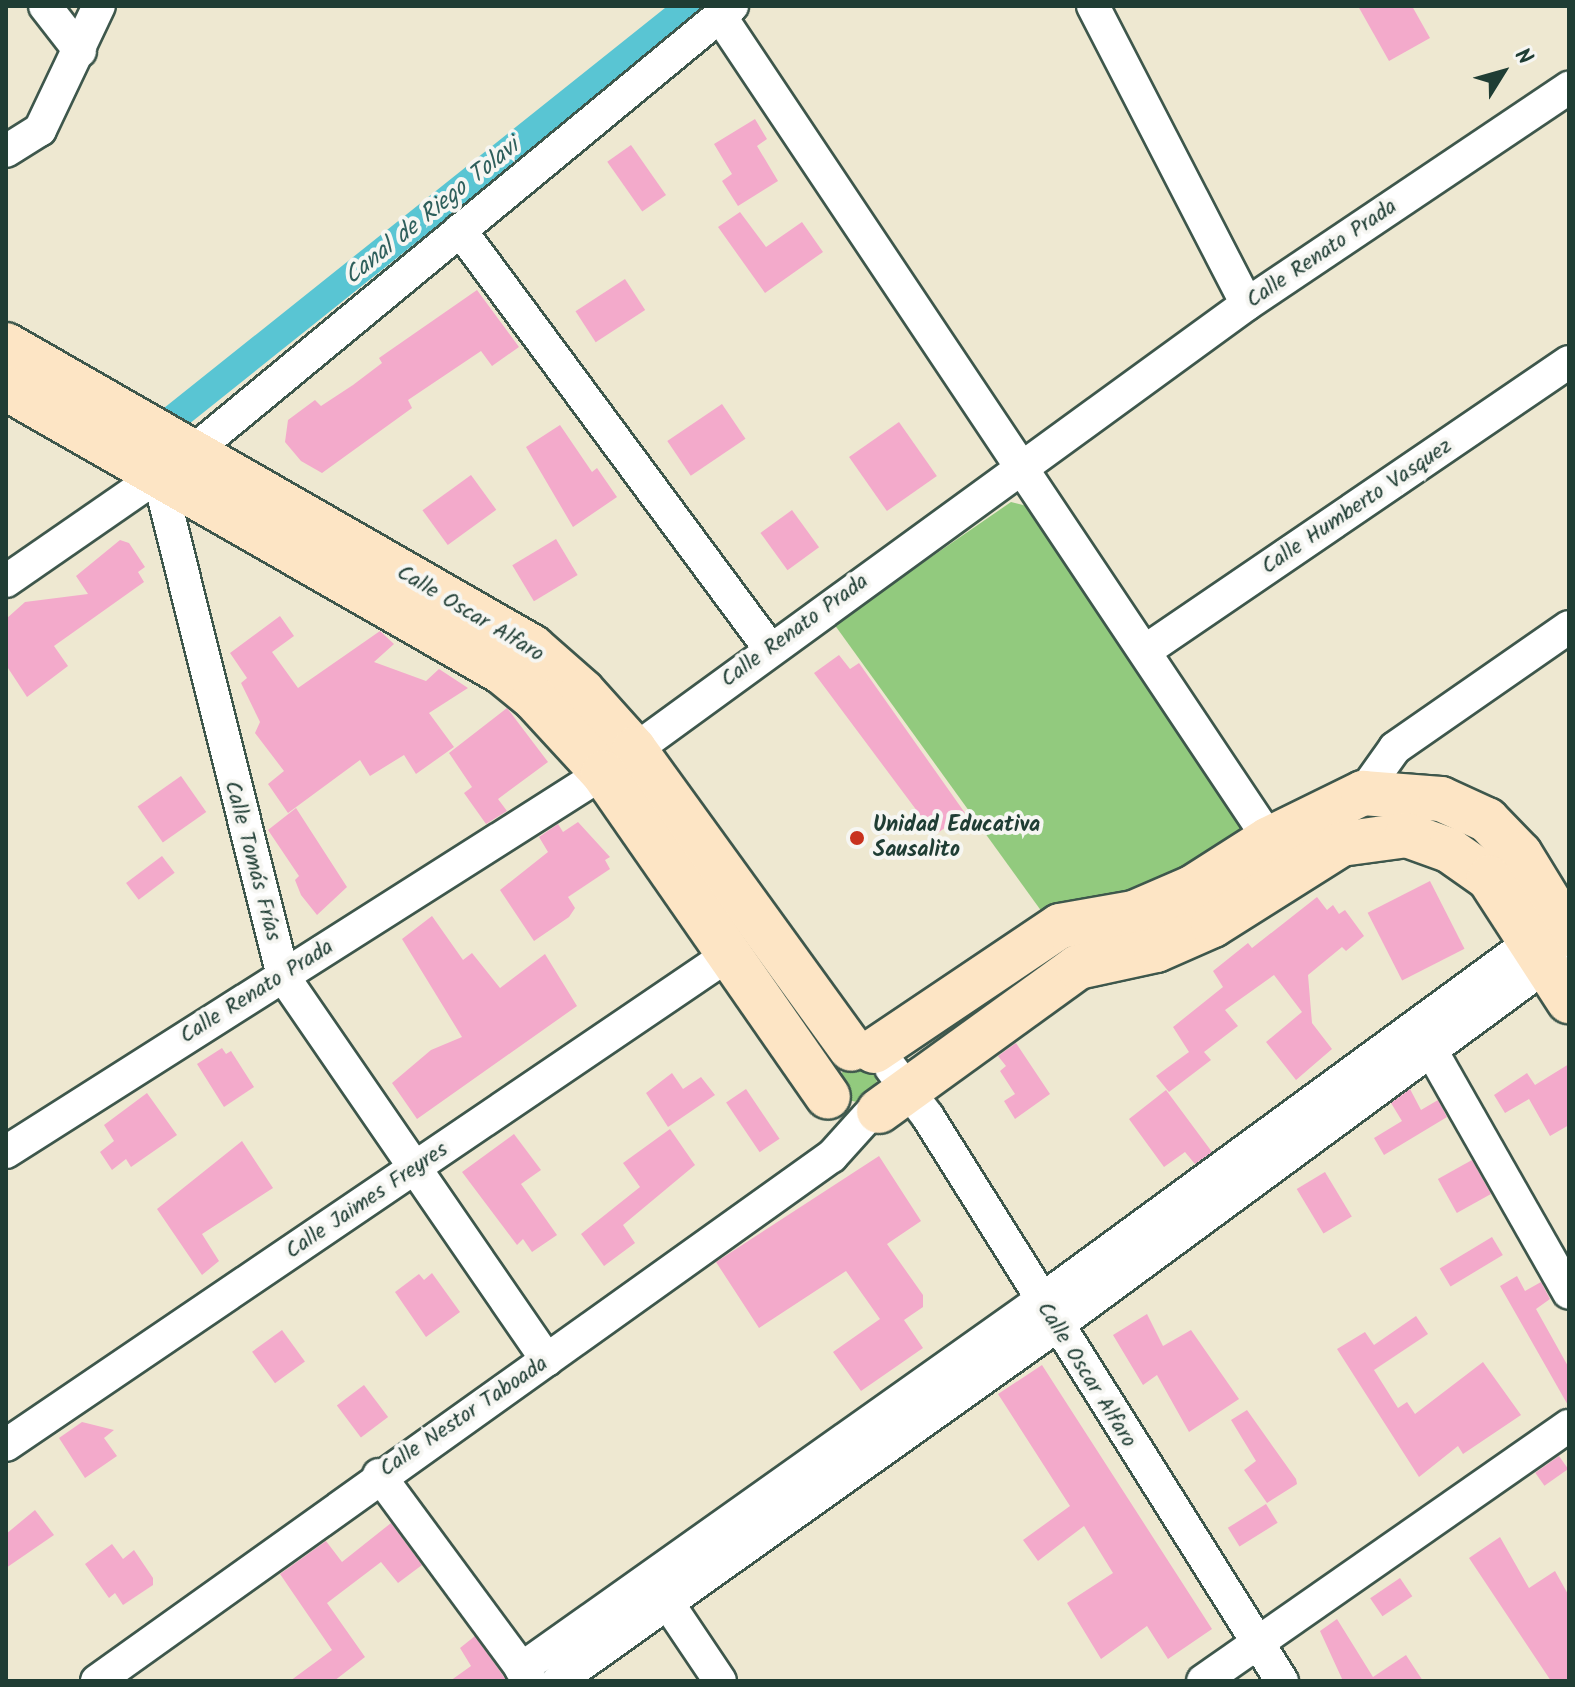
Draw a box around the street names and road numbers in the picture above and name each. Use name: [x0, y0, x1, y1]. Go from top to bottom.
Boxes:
street label: Calle Renato Prada: [1242, 194, 1402, 314]
street label: Calle Humberto Vasquez: [1257, 433, 1457, 581]
street label: Calle Oscar Alfaro: [392, 560, 548, 668]
street label: Calle Renato Prada: [716, 569, 874, 693]
street label: Calle Tomás Frías: [218, 778, 286, 944]
street label: Calle Renato Prada: [175, 934, 339, 1050]
street label: Calle Jaimes Freyres: [281, 1137, 453, 1265]
street label: Calle Oscar Alfaro: [1031, 1297, 1141, 1453]
street label: Calle Nestor Taboada: [375, 1351, 553, 1483]

